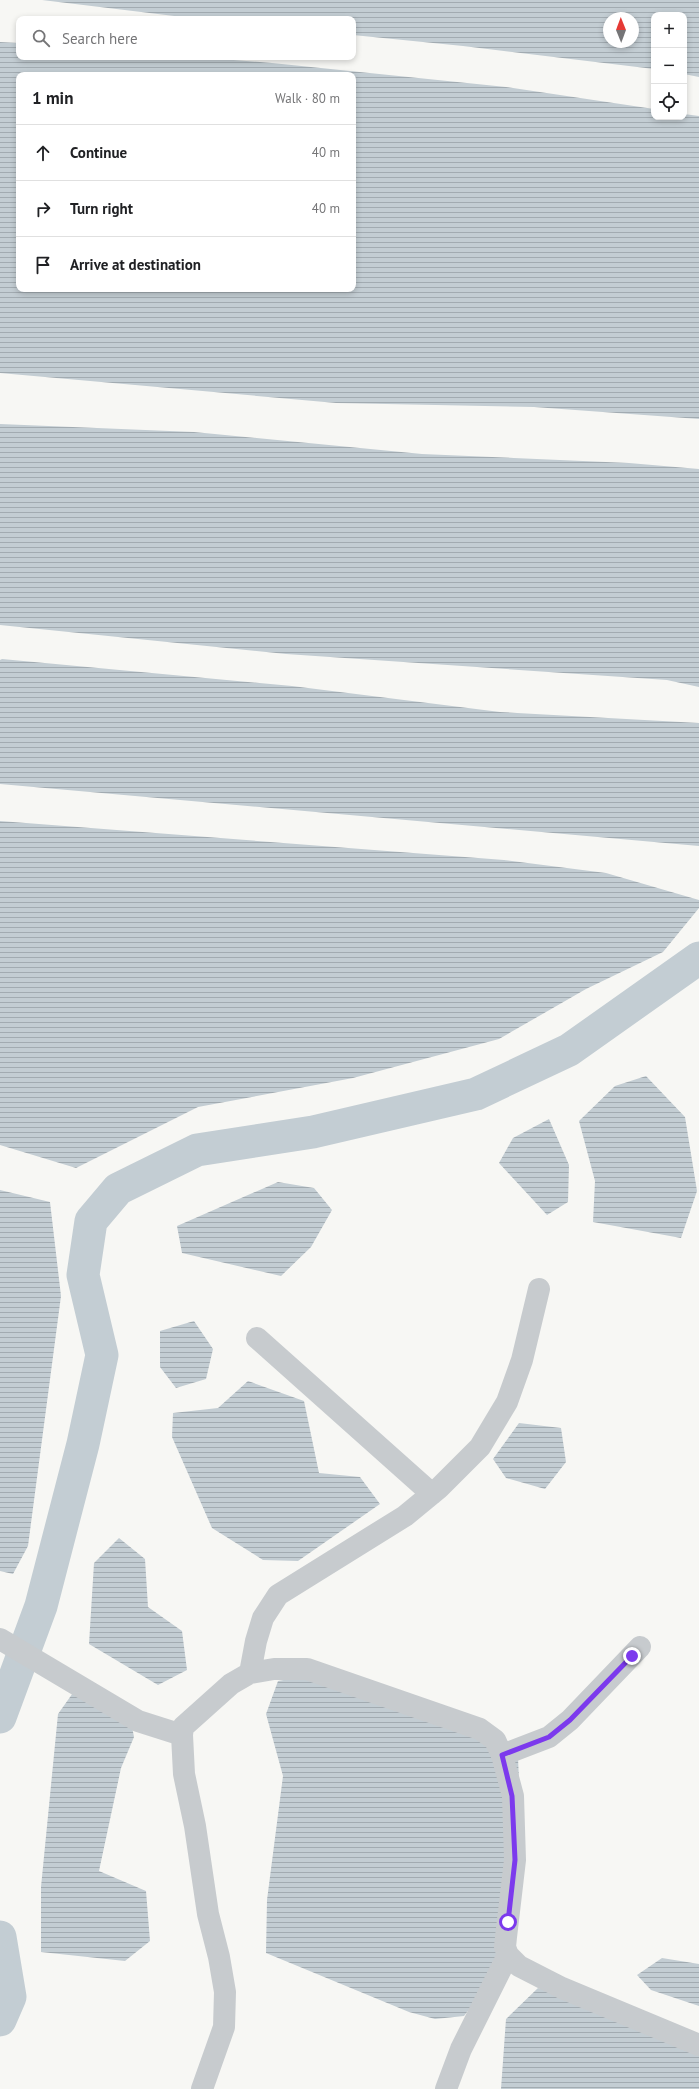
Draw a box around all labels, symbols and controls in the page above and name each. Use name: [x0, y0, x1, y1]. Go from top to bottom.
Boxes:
north arrow: [603, 12, 639, 48]
map controls: [651, 12, 687, 120]
button: +: [651, 12, 687, 48]
search box: [16, 16, 356, 60]
icon: search: [30, 27, 52, 49]
text: Search here: [62, 29, 138, 48]
button: −: [651, 48, 687, 84]
button: locate: [651, 84, 687, 120]
text: 1 min: [32, 87, 73, 109]
text: Walk · 80 m: [275, 90, 340, 107]
icon: ahead: [32, 142, 54, 164]
text: Continue: [70, 143, 127, 162]
text: 40 m: [312, 144, 340, 161]
icon: right: [32, 198, 54, 220]
text: Turn right: [70, 199, 133, 218]
text: 40 m: [312, 200, 340, 217]
icon: arrive: [32, 254, 54, 276]
text: Arrive at destination: [70, 255, 201, 274]
route end: [623, 1647, 641, 1665]
route start: [499, 1913, 517, 1931]

